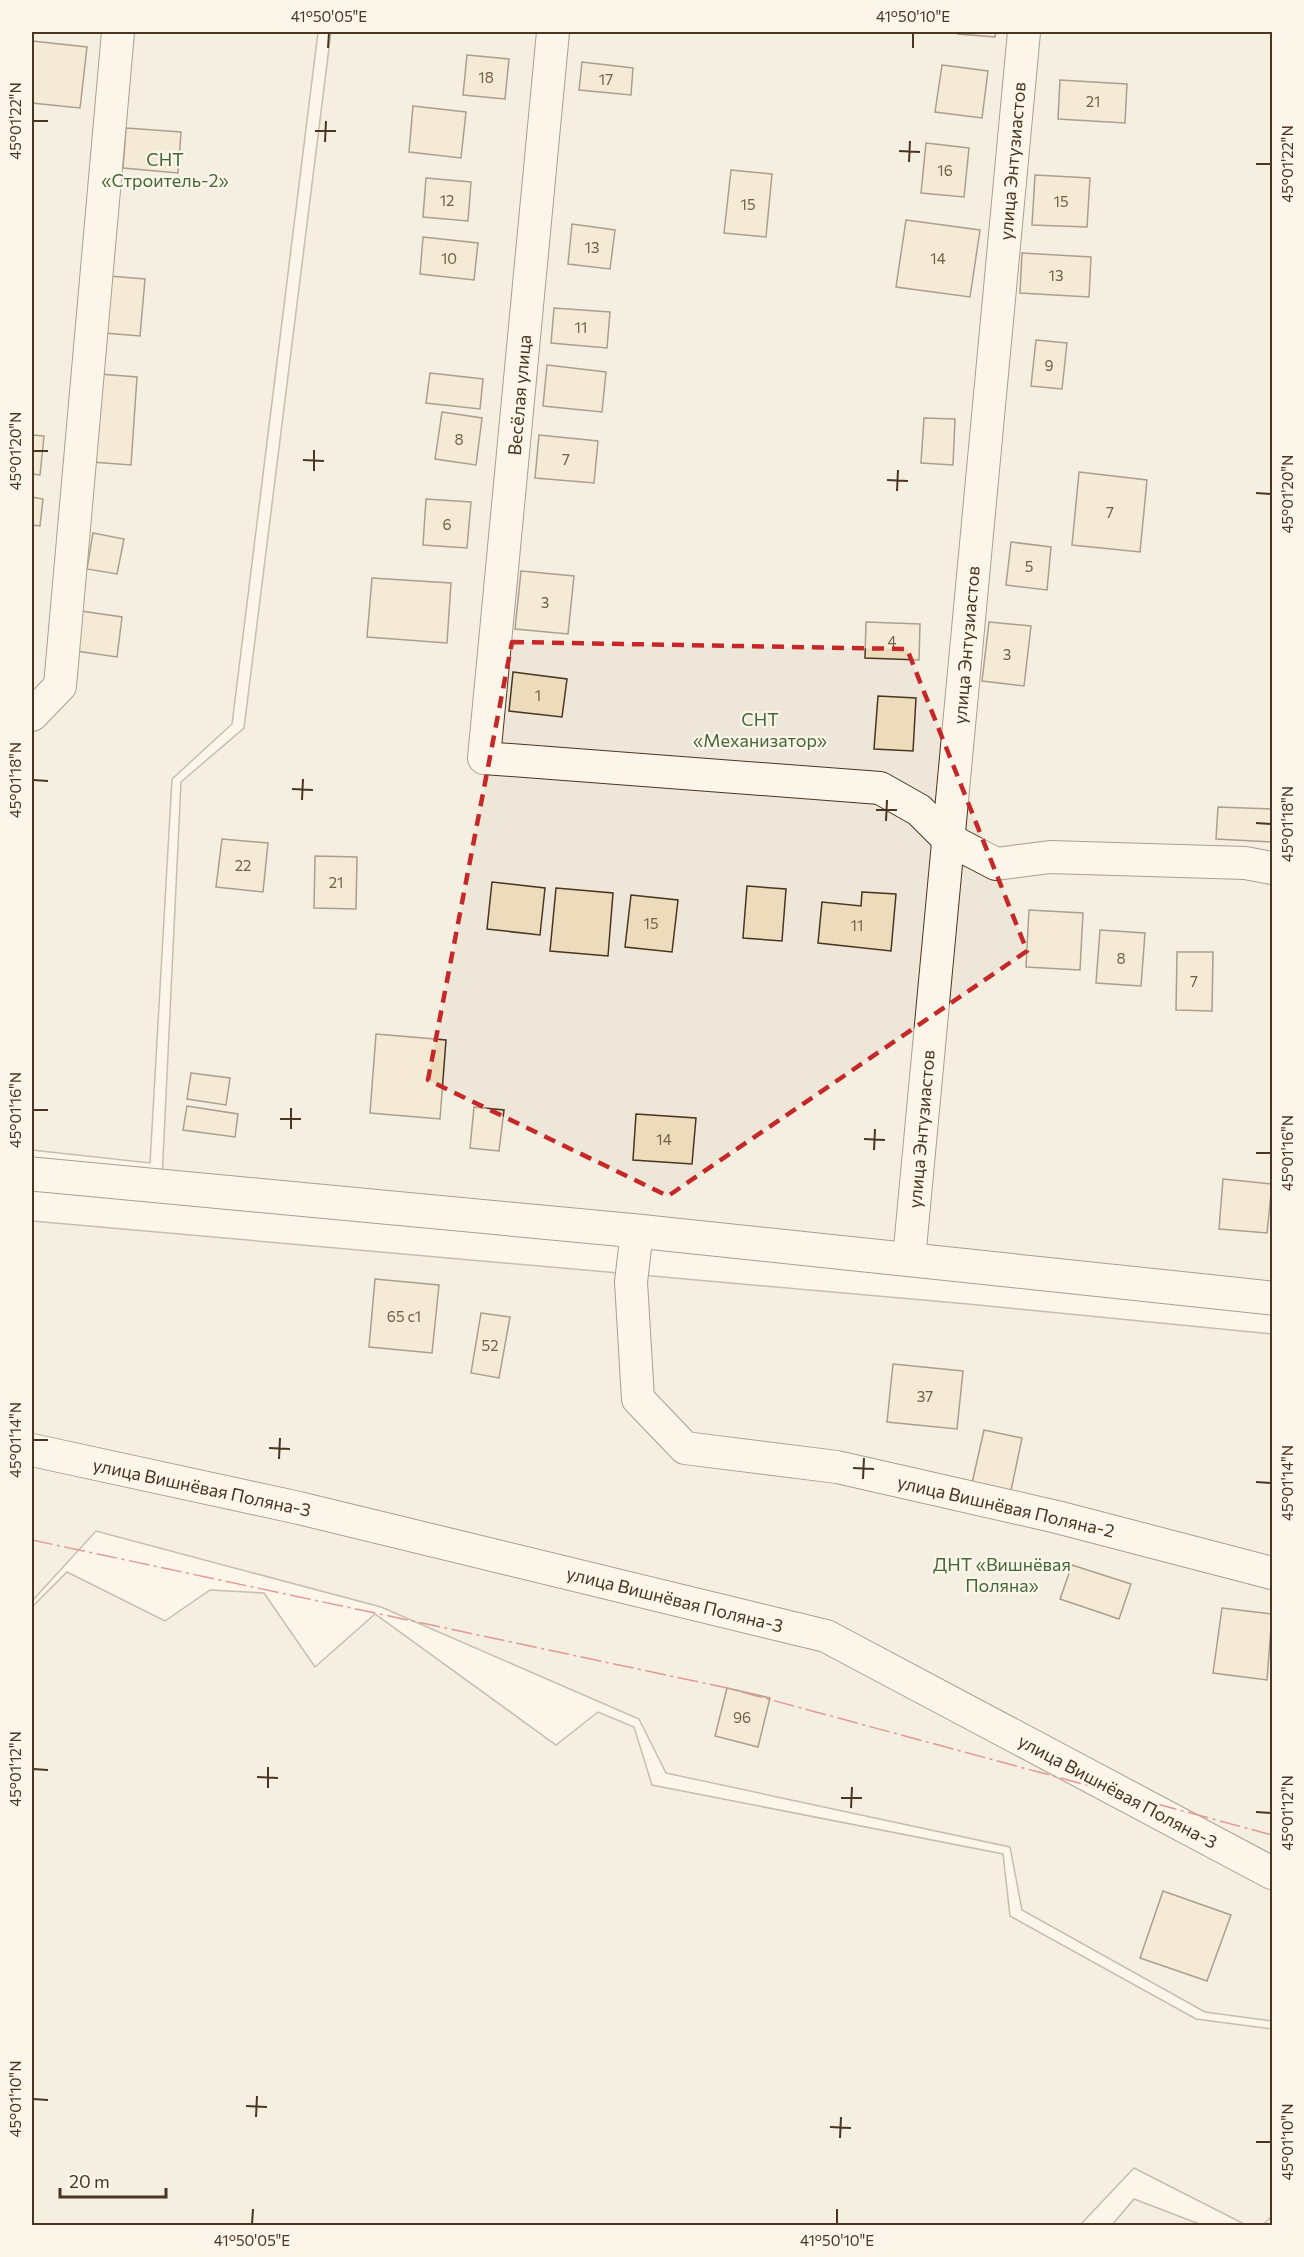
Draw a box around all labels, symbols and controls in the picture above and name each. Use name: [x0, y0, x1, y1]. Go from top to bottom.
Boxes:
text: 41°50'05"E: [291, 7, 367, 25]
text: 41°50'10"E: [876, 7, 950, 25]
house number: 18: [478, 68, 494, 86]
house number: 17: [599, 70, 613, 88]
street label: улица Энтузиастов: [994, 81, 1030, 241]
text: 45°01'22"N: [6, 82, 24, 160]
house number: 21: [1086, 92, 1100, 110]
text: 45°01'22"N: [1278, 125, 1296, 203]
park label: СНТ «Строитель-2»: [101, 148, 229, 191]
house number: 16: [937, 161, 953, 179]
house number: 12: [440, 191, 454, 209]
house number: 15: [1053, 192, 1069, 210]
house number: 15: [740, 195, 756, 213]
house number: 13: [585, 238, 599, 256]
house number: 10: [441, 249, 457, 267]
house number: 14: [930, 249, 946, 267]
house number: 13: [1049, 266, 1063, 284]
house number: 11: [575, 318, 587, 336]
street label: Весёлая улица: [503, 334, 535, 456]
house number: 9: [1044, 356, 1054, 374]
text: 45°01'20"N: [6, 412, 24, 490]
house number: 8: [454, 430, 464, 448]
house number: 7: [562, 450, 570, 468]
text: 45°01'20"N: [1278, 455, 1296, 533]
house number: 7: [1106, 503, 1114, 521]
house number: 6: [442, 515, 452, 533]
house number: 5: [1025, 557, 1033, 575]
street label: улица Энтузиастов: [948, 565, 984, 725]
house number: 3: [541, 593, 549, 611]
house number: 4: [888, 632, 897, 650]
house number: 3: [1003, 645, 1011, 663]
house number: 1: [535, 686, 541, 704]
park label: СНТ «Механизатор»: [693, 708, 827, 751]
text: 45°01'18"N: [6, 742, 24, 818]
text: 45°01'18"N: [1278, 786, 1296, 862]
house number: 22: [235, 856, 251, 874]
house number: 21: [329, 873, 343, 891]
house number: 15: [643, 914, 659, 932]
house number: 11: [851, 916, 863, 934]
house number: 8: [1116, 949, 1126, 967]
house number: 7: [1190, 972, 1198, 990]
street label: улица Энтузиастов: [903, 1049, 939, 1209]
text: 45°01'16"N: [6, 1072, 24, 1148]
text: 45°01'16"N: [1278, 1115, 1296, 1191]
house number: 14: [656, 1130, 672, 1148]
house number: 65 с1: [387, 1307, 421, 1325]
house number: 52: [482, 1336, 498, 1354]
house number: 37: [917, 1387, 933, 1405]
text: 45°01'14"N: [6, 1402, 24, 1478]
text: 45°01'14"N: [1278, 1445, 1296, 1521]
street label: улица Вишнёвая Поляна-3: [91, 1453, 313, 1521]
street label: улица Вишнёвая Поляна-2: [895, 1470, 1117, 1542]
park label: ДНТ «Вишнёвая Поляна»: [933, 1553, 1071, 1596]
street label: улица Вишнёвая Поляна-3: [564, 1561, 786, 1637]
house number: 96: [733, 1708, 751, 1726]
street label: улица Вишнёвая Поляна-3: [1015, 1729, 1221, 1853]
text: 45°01'12"N: [6, 1731, 24, 1807]
text: 45°01'12"N: [1278, 1775, 1296, 1851]
text: 45°01'10"N: [6, 2061, 24, 2138]
text: 45°01'10"N: [1278, 2104, 1296, 2181]
scale bar: [60, 2161, 166, 2199]
text: 20 m: [69, 2170, 110, 2192]
text: 41°50'05"E: [214, 2231, 290, 2249]
text: 41°50'10"E: [800, 2231, 874, 2249]

